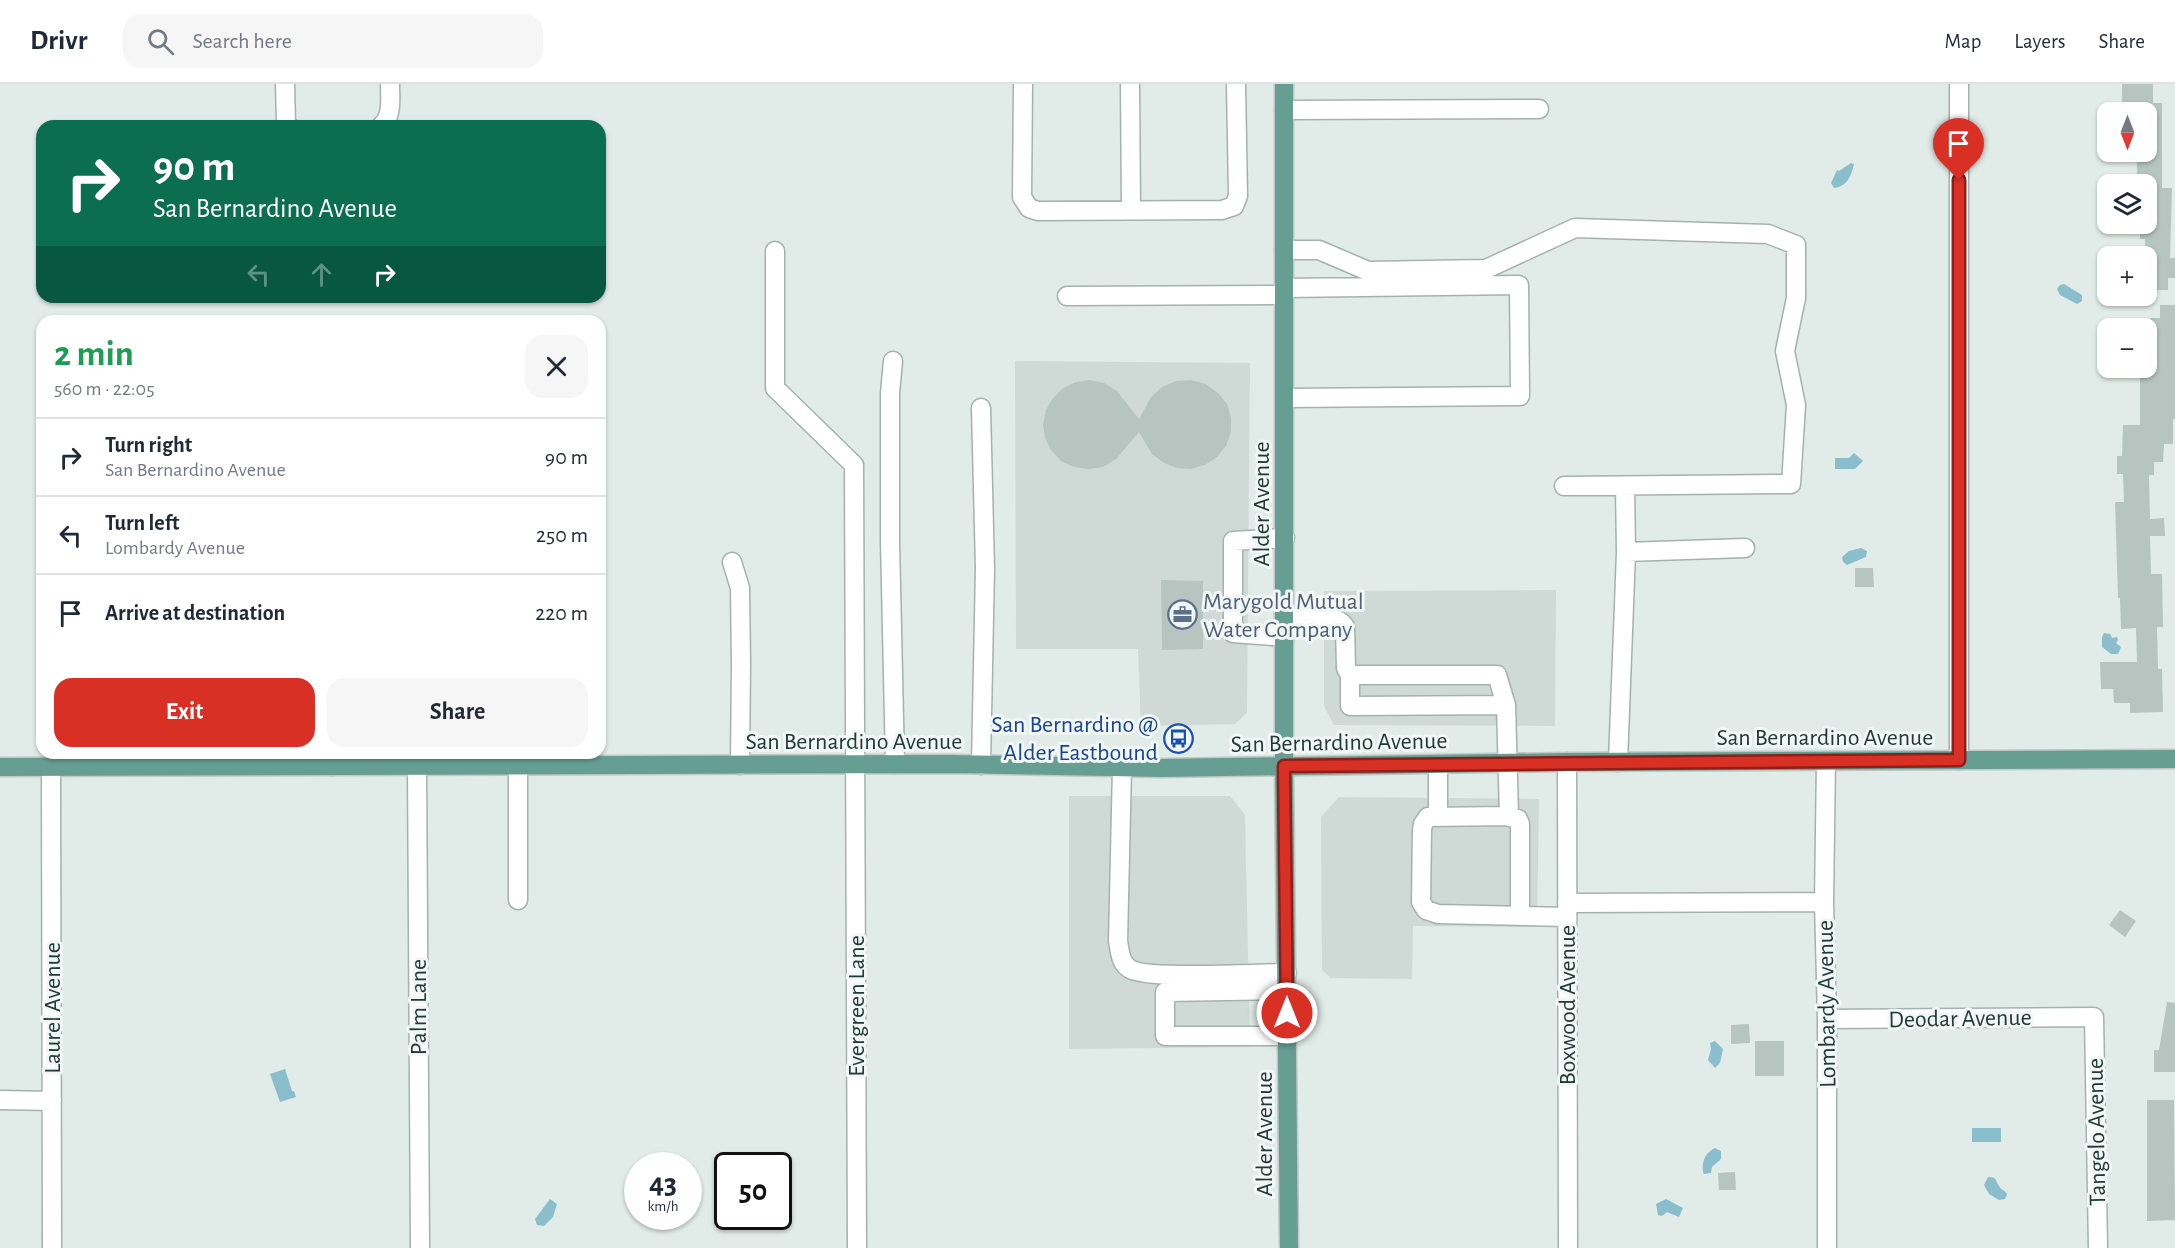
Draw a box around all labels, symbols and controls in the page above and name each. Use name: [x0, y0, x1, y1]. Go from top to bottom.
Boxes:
search box: [123, 14, 543, 68]
icon: search: [144, 25, 177, 58]
text: Drivr: [30, 27, 87, 55]
text: Search here: [192, 30, 292, 52]
text: Map: [1945, 31, 1981, 52]
text: Layers: [2014, 31, 2065, 52]
text: Share: [2098, 31, 2145, 52]
north arrow: [2097, 102, 2157, 162]
map controls: [2097, 102, 2157, 378]
pin: [1933, 118, 1984, 180]
icon: arrive: [1942, 127, 1975, 160]
icon: right: [54, 144, 132, 222]
text: 90 m: [153, 146, 235, 188]
button: layers: [2097, 174, 2157, 234]
text: San Bernardino Avenue: [153, 195, 397, 222]
button: +: [2097, 246, 2157, 306]
icon: left: [242, 258, 275, 291]
icon: ahead: [305, 258, 338, 291]
icon: right: [368, 258, 401, 291]
button: −: [2097, 318, 2157, 378]
button: close: [525, 335, 588, 398]
text: 2 min: [54, 336, 134, 372]
text: 560 m · 22:05: [54, 379, 155, 399]
text: Turn right: [105, 434, 192, 456]
icon: right: [54, 441, 87, 474]
street label: Alder Avenue: [1250, 442, 1274, 566]
text: 90 m: [545, 446, 588, 468]
text: San Bernardino Avenue: [105, 460, 286, 480]
text: Turn left: [105, 512, 179, 534]
icon: left: [54, 519, 87, 552]
text: 250 m: [536, 524, 588, 546]
text: Lombardy Avenue: [105, 538, 245, 558]
place label: Marygold Mutual Water Company: [1203, 590, 1364, 642]
icon: arrive: [54, 597, 87, 630]
office icon: Marygold Mutual Water Company: [1166, 599, 1198, 631]
text: Arrive at destination: [105, 602, 285, 624]
text: 220 m: [535, 602, 588, 624]
button: Exit: [54, 678, 315, 747]
button: Share: [327, 678, 588, 747]
place label: San Bernardino @ Alder Eastbound: [991, 713, 1158, 765]
bus stop icon: San Bernardino @ Alder Eastbound: [1163, 722, 1195, 754]
street label: San Bernardino Avenue: [1717, 726, 1933, 750]
street label: San Bernardino Avenue: [1230, 729, 1448, 757]
street label: San Bernardino Avenue: [746, 730, 962, 754]
street label: Lombardy Avenue: [1814, 920, 1840, 1088]
street label: Boxwood Avenue: [1556, 925, 1580, 1085]
street label: Evergreen Lane: [845, 935, 869, 1077]
street label: Laurel Avenue: [41, 942, 65, 1074]
street label: Palm Lane: [407, 959, 431, 1055]
position arrow: [1255, 981, 1319, 1045]
street label: Deodar Avenue: [1888, 1006, 2032, 1032]
street label: Tangelo Avenue: [2084, 1058, 2110, 1206]
street label: Alder Avenue: [1253, 1072, 1277, 1196]
speed limit sign: 50: [714, 1152, 792, 1230]
text: 43: [649, 1169, 677, 1199]
text: km/h: [648, 1199, 678, 1214]

